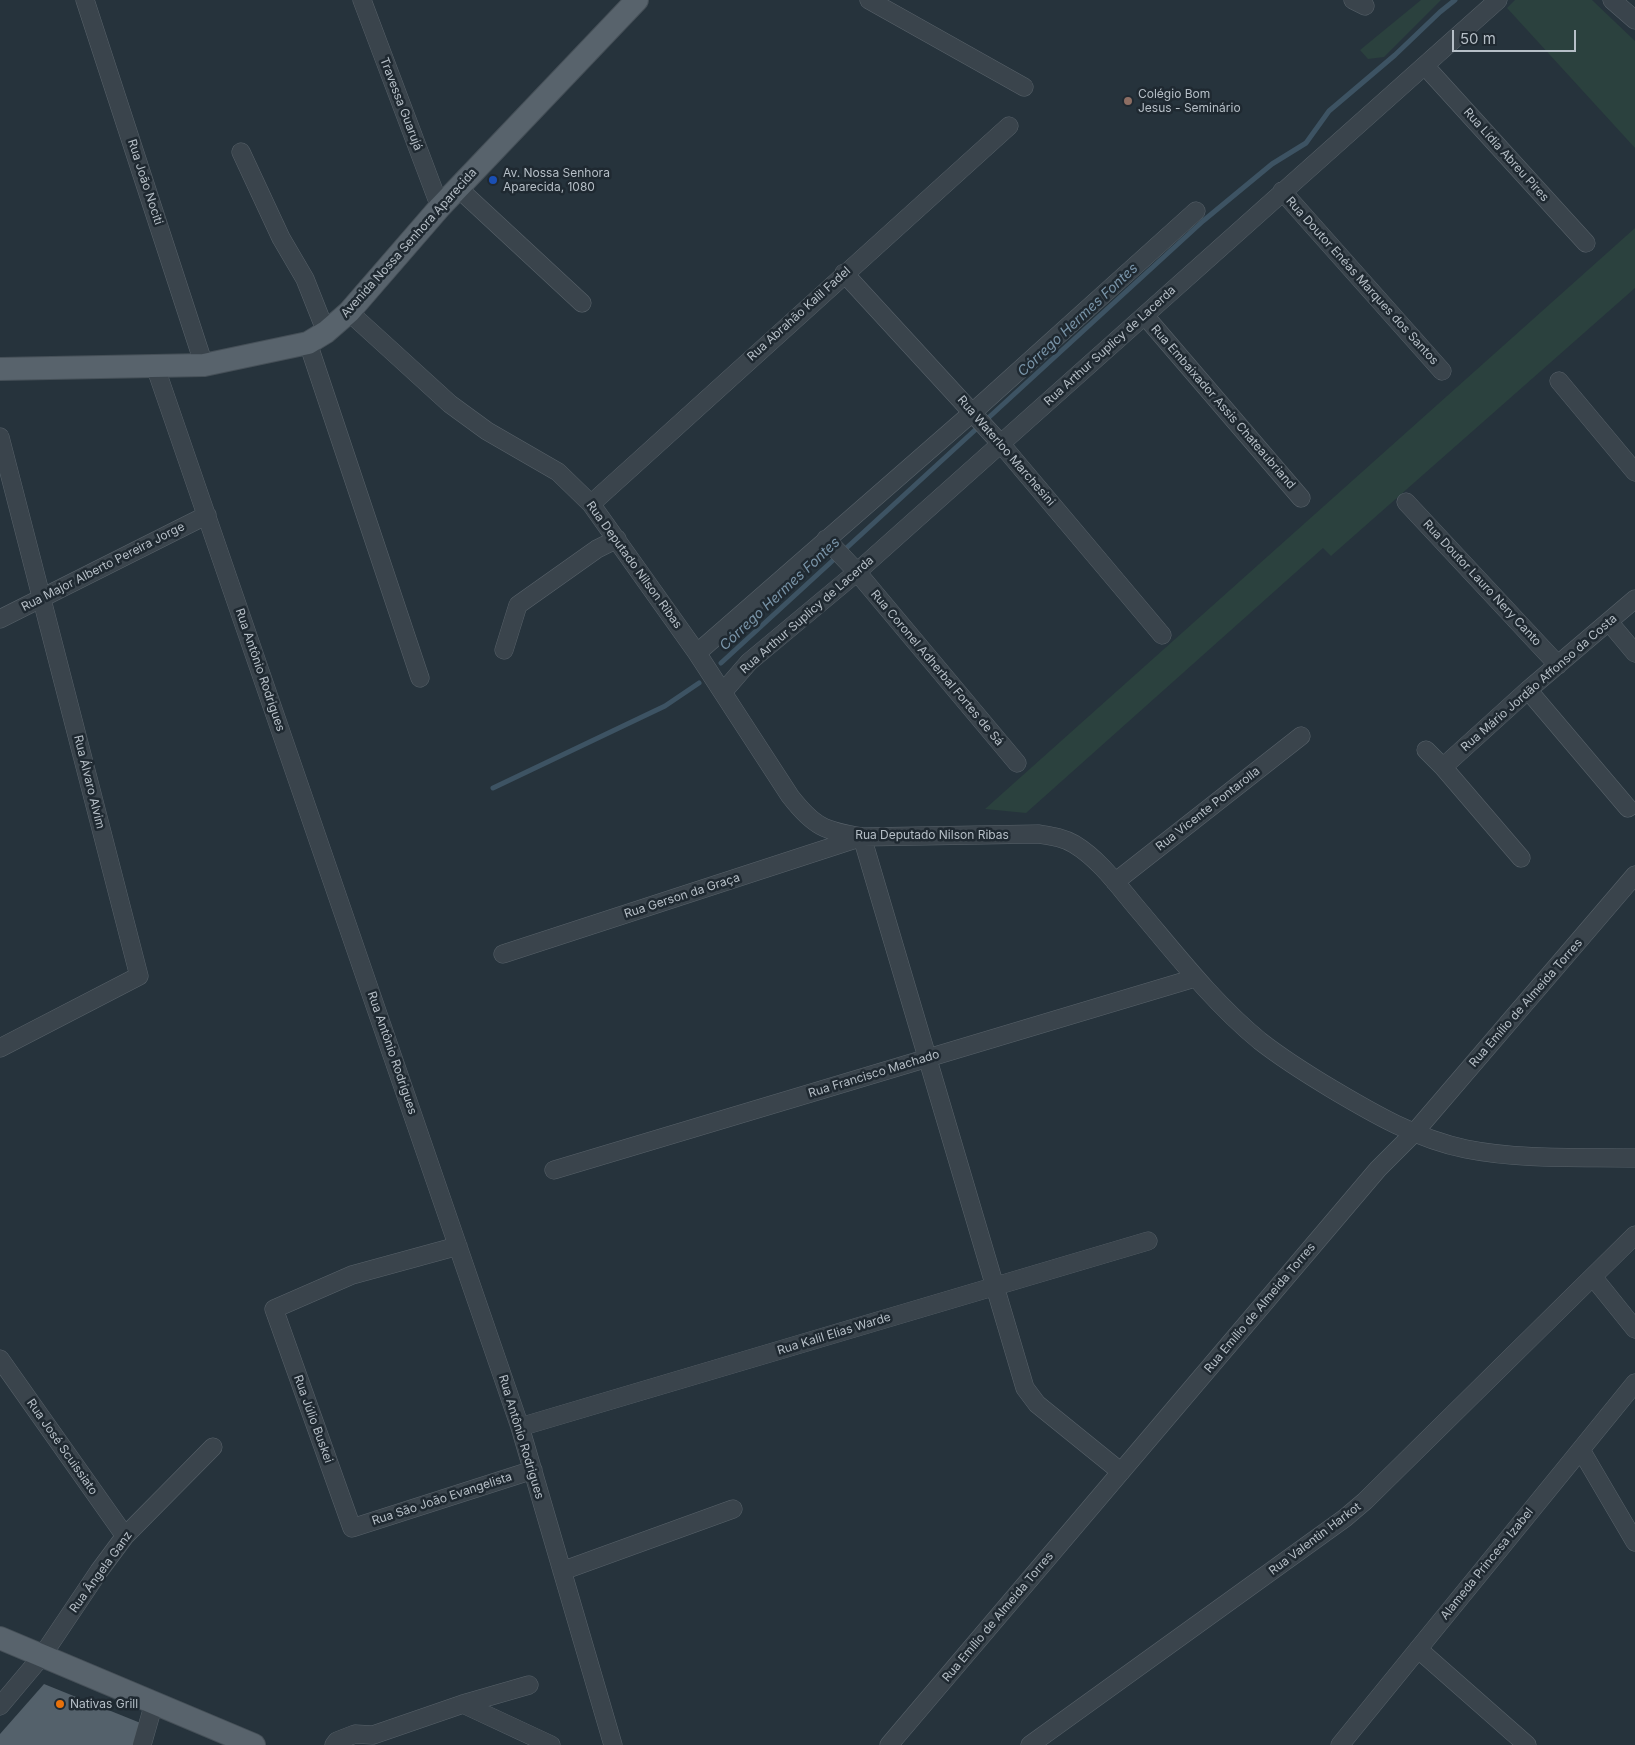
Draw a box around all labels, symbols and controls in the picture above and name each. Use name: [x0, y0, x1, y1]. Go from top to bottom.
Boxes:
scale bar: [1455, 20, 1579, 52]
text: 50 m: [1460, 29, 1496, 48]
street label: Travessa Guarujá: [377, 55, 425, 153]
place label: Colégio Bom Jesus - Seminário: [1138, 87, 1241, 115]
marker: Colégio Bom Jesus - Seminário: [1122, 95, 1134, 107]
street label: Rua Lídia Abreu Pires: [1460, 105, 1552, 205]
street label: Rua João Nociti: [124, 137, 166, 227]
street label: Avenida Nossa Senhora Aparecida: [338, 165, 480, 321]
place label: Av. Nossa Senhora Aparecida, 1080: [503, 166, 610, 194]
marker: Av. Nossa Senhora Aparecida, 1080: [487, 174, 499, 186]
street label: Rua Doutor Enéas Marques dos Santos: [1283, 194, 1441, 368]
water label: Córrego Hermes Fontes: [1014, 260, 1142, 380]
street label: Rua Abrahão Kalil Fadel: [744, 264, 854, 364]
street label: Rua Arthur Suplicy de Lacerda: [1041, 283, 1179, 409]
street label: Rua Embaixador Assis Chateaubriand: [1148, 322, 1298, 492]
street label: Rua Waterloo Marchesini: [954, 393, 1058, 509]
street label: Rua Deputado Nilson Ribas: [583, 499, 685, 631]
street label: Rua Doutor Lauro Nery Canto: [1420, 517, 1544, 649]
street label: Rua Major Alberto Pereira Jorge: [19, 519, 187, 615]
water label: Córrego Hermes Fontes: [716, 534, 844, 654]
street label: Rua Arthur Suplicy de Lacerda: [737, 553, 877, 677]
street label: Rua Coronel Adherbal Fortes de Sá: [868, 587, 1006, 749]
street label: Rua Antônio Rodrigues: [232, 607, 288, 733]
street label: Rua Mário Jordão Affonso da Costa: [1458, 611, 1620, 755]
street label: Rua Álvaro Alvim: [70, 734, 108, 830]
street label: Rua Vicente Pontarolla: [1153, 764, 1263, 854]
street label: Rua Deputado Nilson Ribas: [855, 828, 1009, 842]
street label: Rua Gerson da Graça: [622, 870, 742, 922]
street label: Rua Emílio de Almeida Torres: [1466, 936, 1586, 1070]
street label: Rua Antônio Rodrigues: [364, 990, 420, 1116]
street label: Rua Francisco Machado: [807, 1047, 941, 1101]
street label: Rua Emílio de Almeida Torres: [1201, 1240, 1319, 1376]
street label: Rua Kalil Elias Warde: [776, 1310, 892, 1358]
street label: Rua Júlio Buskei: [290, 1373, 336, 1465]
street label: Rua Antônio Rodrigues: [495, 1373, 547, 1501]
street label: Rua José Scuissiato: [24, 1396, 100, 1498]
street label: Rua São João Evangelista: [370, 1470, 514, 1528]
street label: Rua Valentin Harkot: [1266, 1500, 1364, 1578]
street label: Alameda Princesa Izabel: [1438, 1505, 1536, 1623]
street label: Rua Ângela Ganz: [67, 1528, 135, 1616]
street label: Rua Emílio de Almeida Torres: [939, 1549, 1057, 1685]
place label: Nativas Grill: [70, 1697, 138, 1711]
marker: Nativas Grill: [54, 1698, 66, 1710]

